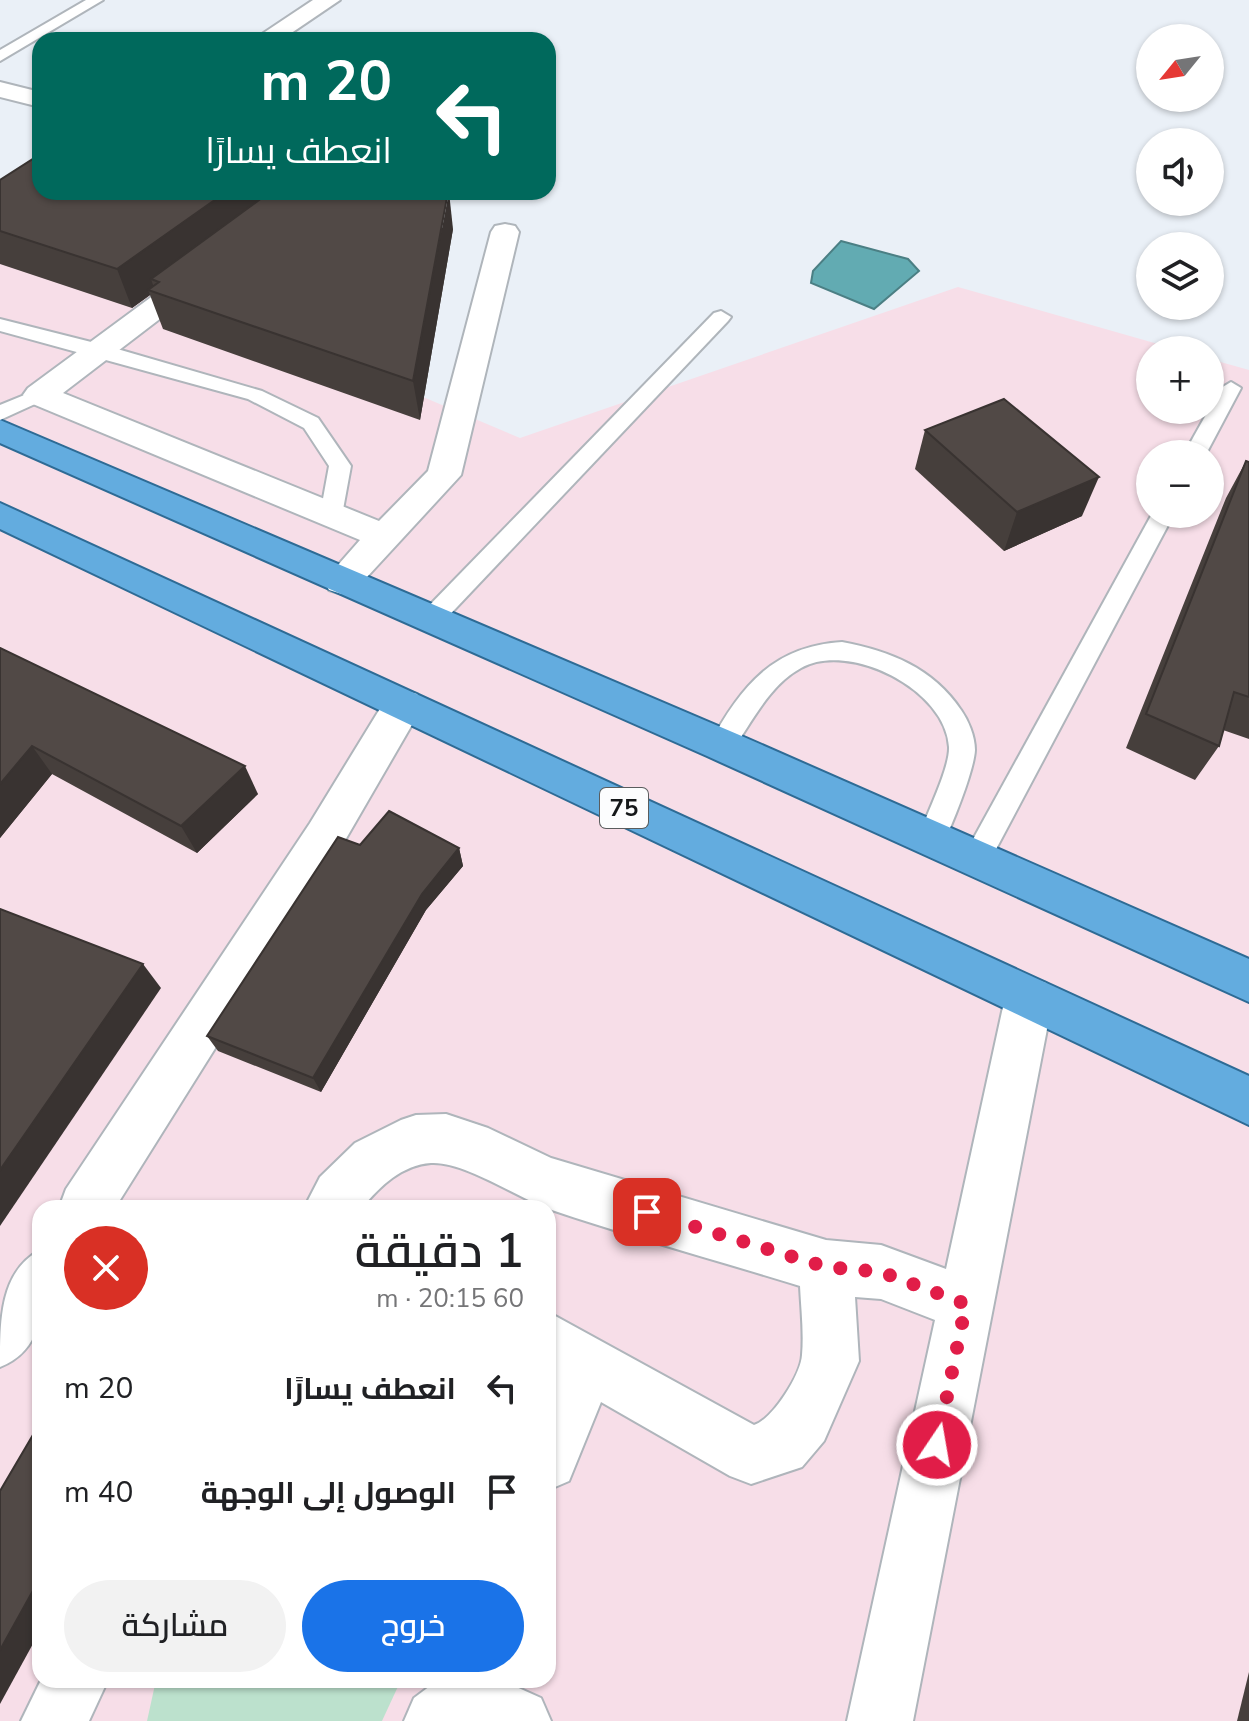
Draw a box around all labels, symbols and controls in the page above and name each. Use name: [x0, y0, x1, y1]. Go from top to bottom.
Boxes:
north arrow: [1136, 24, 1224, 112]
map controls: [1136, 24, 1224, 528]
text: 20 m: [261, 43, 392, 120]
icon: left: [420, 64, 524, 168]
text: انعطف يسارًا: [205, 127, 392, 176]
button: sound: [1136, 128, 1224, 216]
button: layers: [1136, 232, 1224, 320]
button: +: [1136, 336, 1224, 424]
button: −: [1136, 440, 1224, 528]
road number: 75: [600, 788, 648, 828]
pin: [613, 1178, 681, 1246]
icon: arrive: [625, 1190, 669, 1234]
text: 1 دقيقة: [355, 1218, 524, 1284]
button: close: [64, 1226, 148, 1310]
text: 60 m · 20:15: [376, 1281, 524, 1316]
icon: left: [480, 1366, 524, 1410]
text: 20 m: [64, 1368, 133, 1409]
text: انعطف يسارًا: [284, 1369, 456, 1410]
position arrow: [895, 1403, 979, 1487]
icon: arrive: [480, 1470, 524, 1514]
text: 40 m: [64, 1472, 133, 1513]
text: الوصول إلى الوجهة: [201, 1473, 456, 1514]
button: مشاركة: [64, 1580, 286, 1672]
button: خروج: [302, 1580, 524, 1672]

